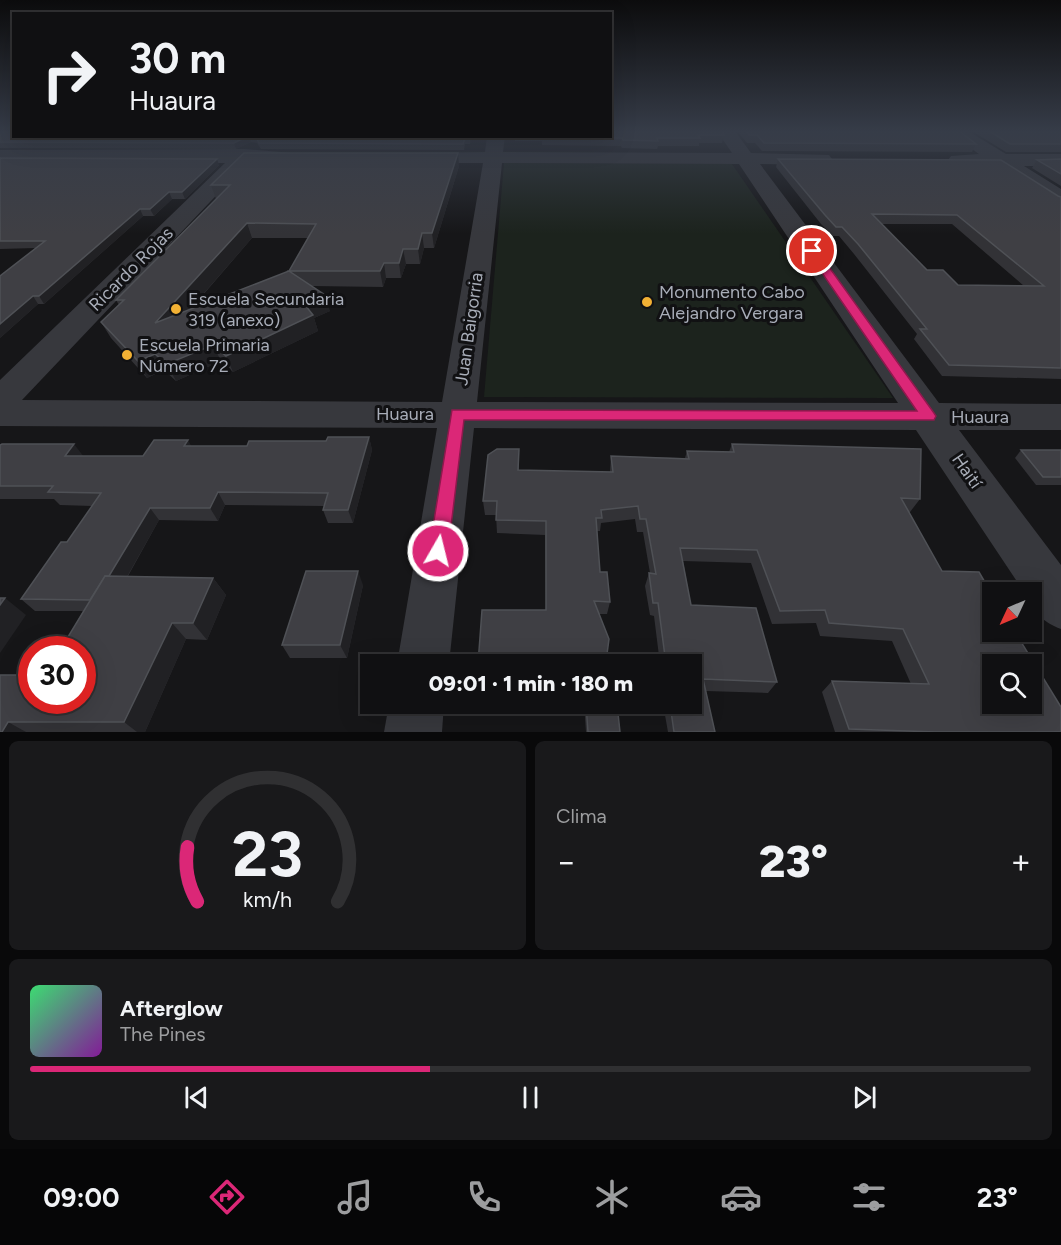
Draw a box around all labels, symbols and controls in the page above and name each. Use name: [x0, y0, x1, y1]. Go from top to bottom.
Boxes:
text: 30 m: [129, 33, 226, 84]
icon: right: [30, 36, 108, 114]
text: Huaura: [129, 84, 216, 117]
street label: Ricardo Rojas: [84, 222, 178, 316]
pin: [786, 225, 837, 276]
icon: arrive: [795, 234, 828, 267]
street label: Juan Baigorria: [450, 271, 488, 387]
place label: Monumento Cabo Alejandro Vergara: [659, 281, 805, 324]
place label: Escuela Secundaria 319 (anexo): [188, 288, 344, 331]
marker: Monumento Cabo Alejandro Vergara: [640, 295, 654, 309]
marker: Escuela Secundaria 319 (anexo): [169, 302, 183, 316]
place label: Escuela Primaria Número 72: [139, 334, 270, 377]
marker: Escuela Primaria Número 72: [120, 348, 134, 362]
street label: Huaura: [376, 403, 434, 425]
street label: Huaura: [951, 406, 1009, 428]
street label: Haití: [947, 449, 987, 493]
position arrow: [406, 519, 470, 583]
north arrow: [982, 582, 1042, 642]
map controls: [982, 582, 1042, 714]
speed limit sign: 30: [18, 636, 96, 714]
button: search: [982, 654, 1042, 714]
text: 09:01 · 1 min · 180 m: [429, 670, 633, 697]
text: Clima: [556, 804, 607, 828]
text: 23: [232, 817, 303, 892]
text: 23°: [759, 834, 828, 888]
text: −: [556, 842, 577, 881]
text: +: [1010, 842, 1031, 881]
text: km/h: [243, 888, 292, 913]
text: Afterglow: [120, 995, 223, 1022]
text: The Pines: [120, 1022, 206, 1046]
icon: previous: [180, 1081, 213, 1114]
icon: pause: [514, 1081, 547, 1114]
icon: next: [848, 1081, 881, 1114]
icon: directions: [206, 1176, 248, 1218]
icon: music: [334, 1176, 376, 1218]
icon: phone: [463, 1176, 505, 1218]
icon: climate: [591, 1176, 633, 1218]
icon: car: [720, 1176, 762, 1218]
icon: filters: [848, 1176, 890, 1218]
text: 09:00: [43, 1181, 120, 1214]
text: 23°: [977, 1181, 1018, 1214]

